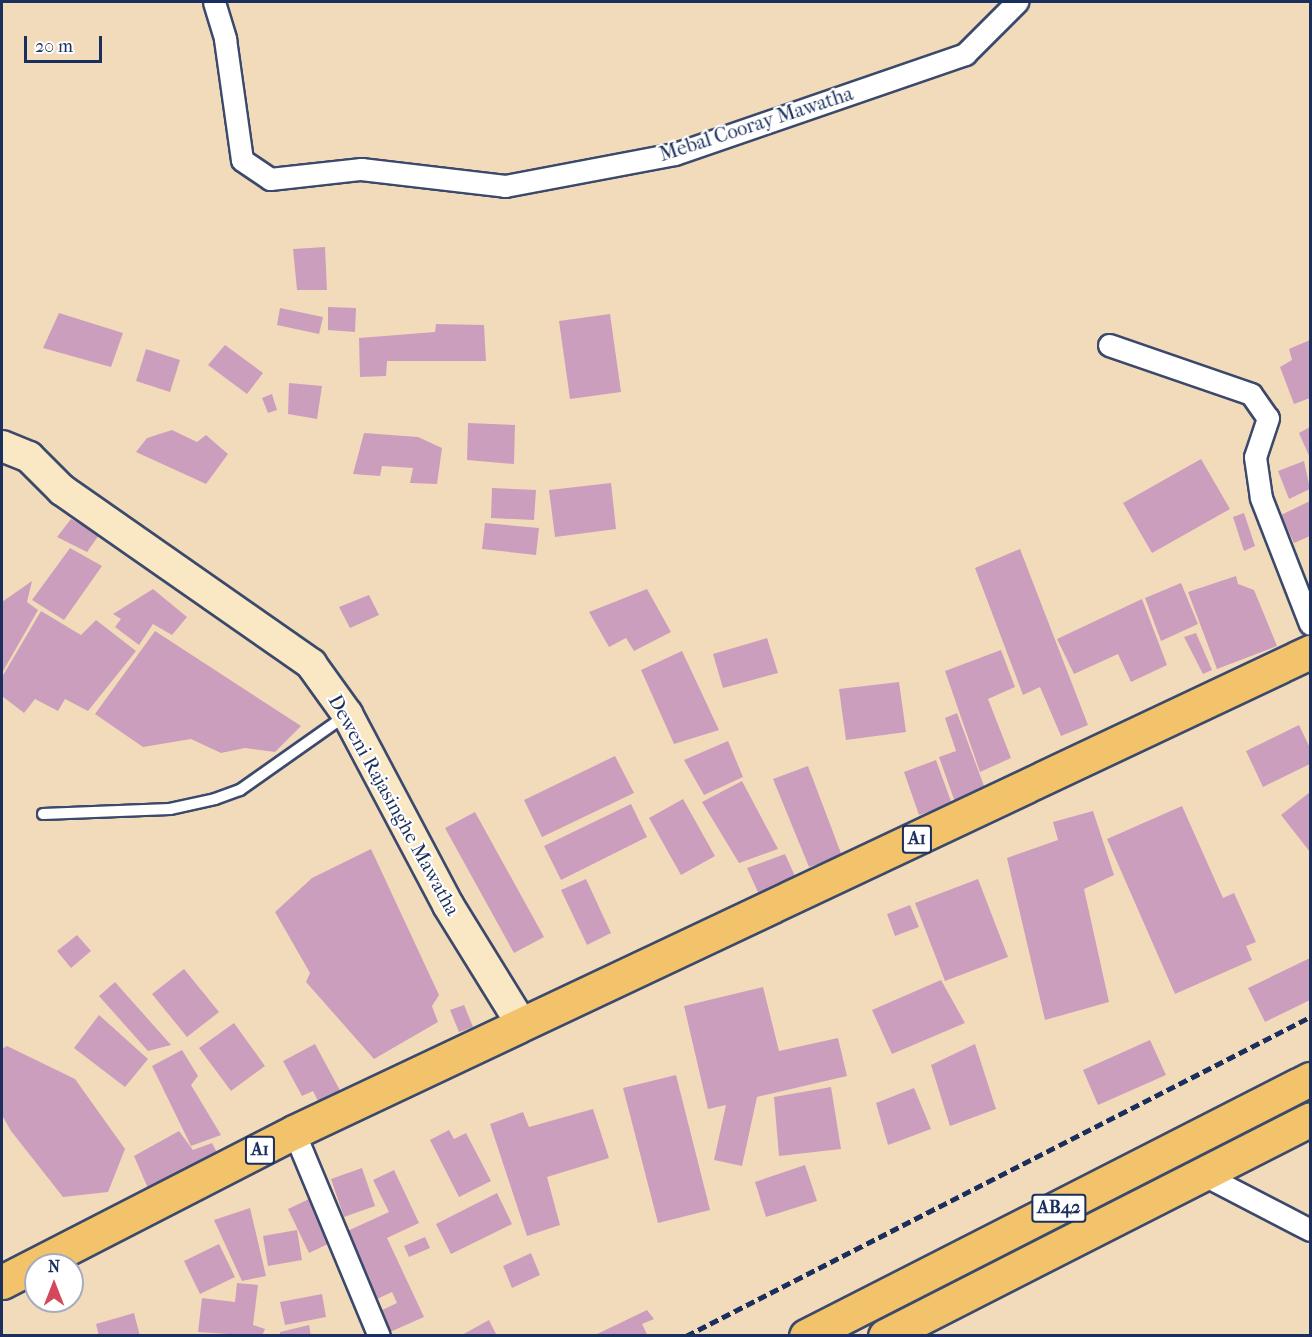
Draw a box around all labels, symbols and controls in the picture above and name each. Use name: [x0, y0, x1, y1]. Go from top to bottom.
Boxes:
scale bar: [27, 24, 105, 62]
text: 20 m: [35, 36, 73, 57]
street label: Mebal Cooray Mawatha: [656, 81, 856, 167]
street label: Deweni Rajasinghe Mawatha: [323, 690, 465, 920]
road number: A1: [900, 824, 934, 854]
road number: A1: [244, 1135, 276, 1165]
road number: AB42: [1030, 1193, 1088, 1223]
north arrow: [24, 1253, 84, 1313]
text: N: [48, 1257, 60, 1276]

